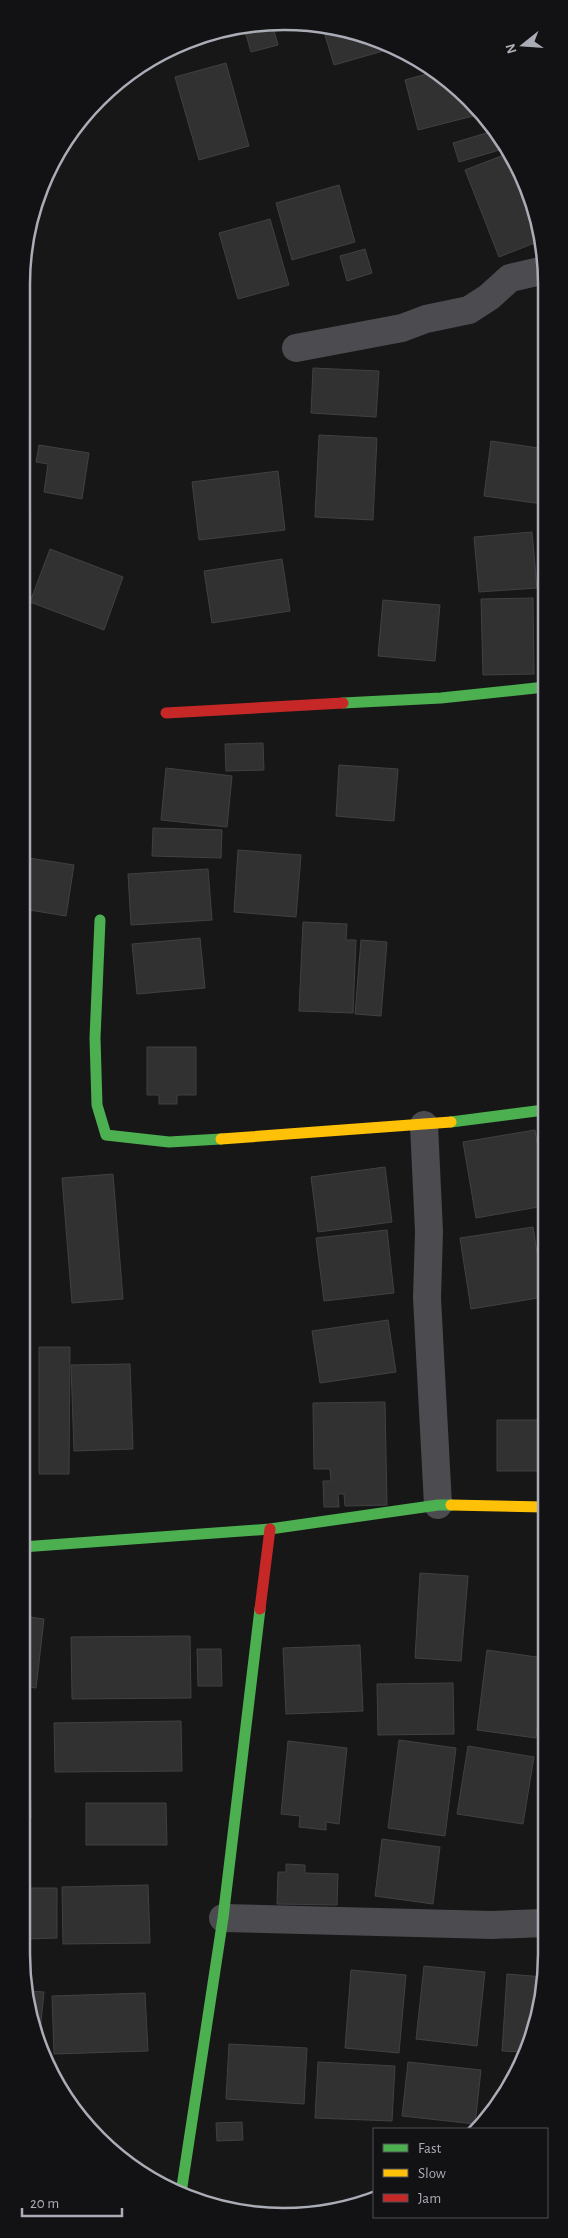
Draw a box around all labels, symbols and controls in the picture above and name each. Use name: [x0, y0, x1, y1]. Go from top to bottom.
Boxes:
north arrow: [498, 20, 548, 70]
text: N: [503, 42, 520, 55]
legend: [373, 2128, 548, 2218]
text: Fast: [418, 2141, 442, 2156]
text: Slow: [418, 2166, 446, 2181]
scale bar: [22, 2186, 122, 2218]
text: Jam: [418, 2191, 441, 2206]
text: 20 m: [30, 2196, 59, 2211]

